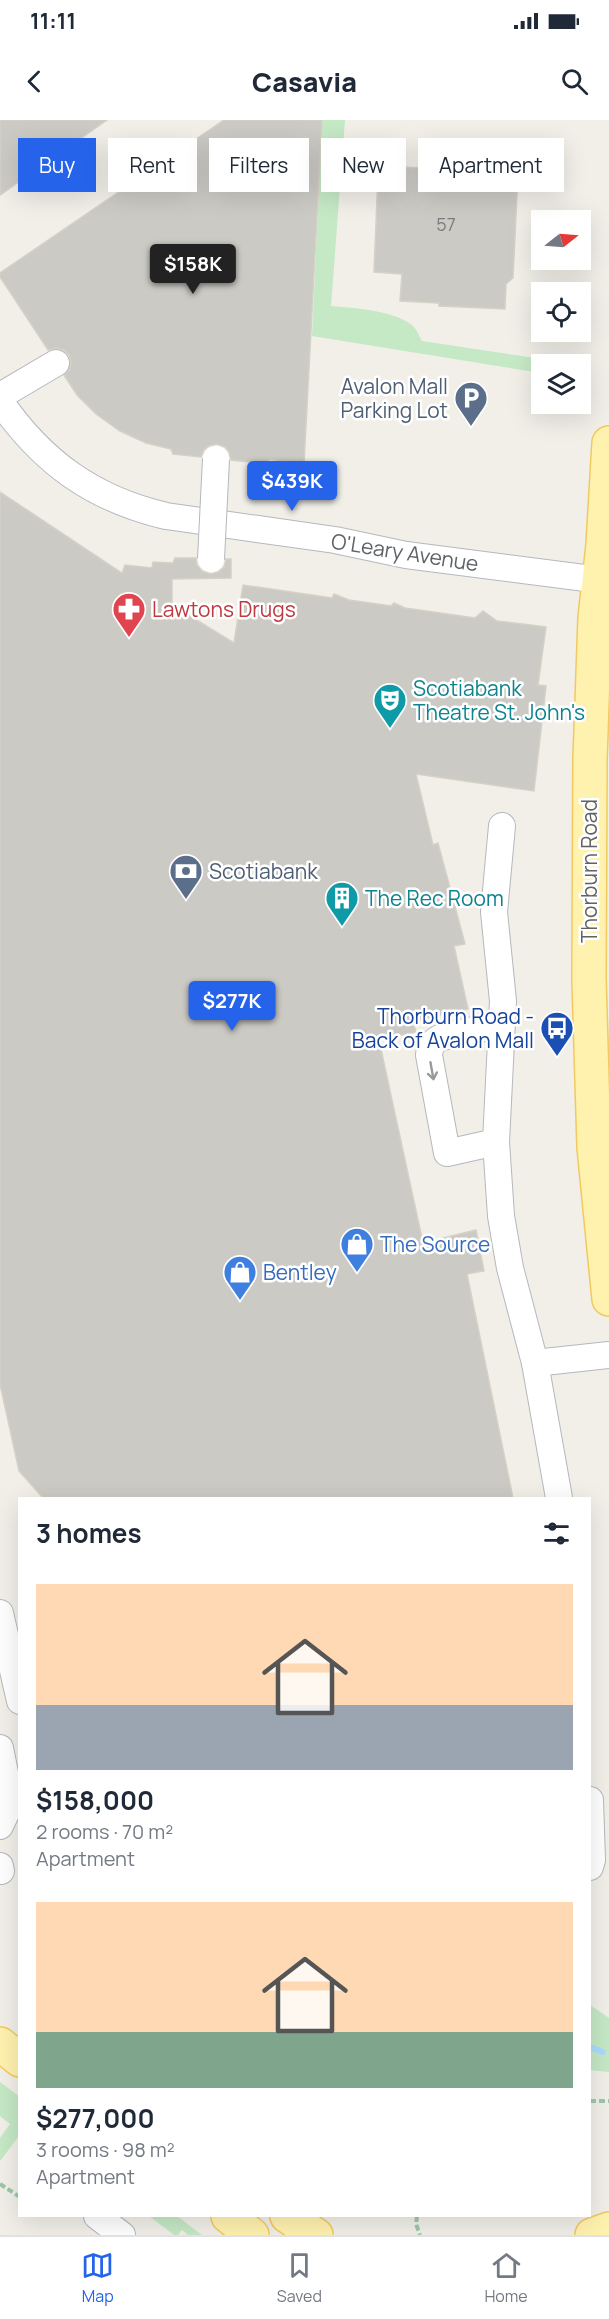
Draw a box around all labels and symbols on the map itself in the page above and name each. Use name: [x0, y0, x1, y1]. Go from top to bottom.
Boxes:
north arrow: [531, 210, 591, 270]
house number: 57: [436, 212, 456, 236]
pin: $158K: [151, 244, 235, 295]
place label: Avalon Mall Parking Lot: [341, 372, 448, 424]
parking icon: Avalon Mall Parking Lot: [453, 380, 489, 427]
pin: $439K: [250, 461, 334, 512]
street label: O'Leary Avenue: [329, 527, 481, 577]
pharmacy icon: Lawtons Drugs: [111, 591, 147, 638]
place label: Lawtons Drugs: [152, 595, 296, 623]
place label: Scotiabank Theatre St. John's: [413, 674, 585, 726]
theatre icon: Scotiabank Theatre St. John's: [372, 682, 408, 729]
street label: Thorburn Road: [575, 799, 603, 943]
bank icon: Scotiabank: [168, 853, 204, 900]
place label: Scotiabank: [209, 857, 318, 885]
building icon: The Rec Room: [324, 880, 360, 927]
place label: The Rec Room: [365, 884, 504, 912]
pin: $277K: [190, 981, 274, 1032]
place label: Thorburn Road - Back of Avalon Mall: [352, 1002, 534, 1054]
bus stop icon: Thorburn Road - Back of Avalon Mall: [539, 1010, 575, 1057]
one-way arrow: [427, 1060, 438, 1080]
shop icon: The Source: [339, 1226, 375, 1273]
place label: The Source: [380, 1230, 490, 1258]
shop icon: Bentley: [222, 1254, 258, 1301]
place label: Bentley: [263, 1258, 337, 1286]

